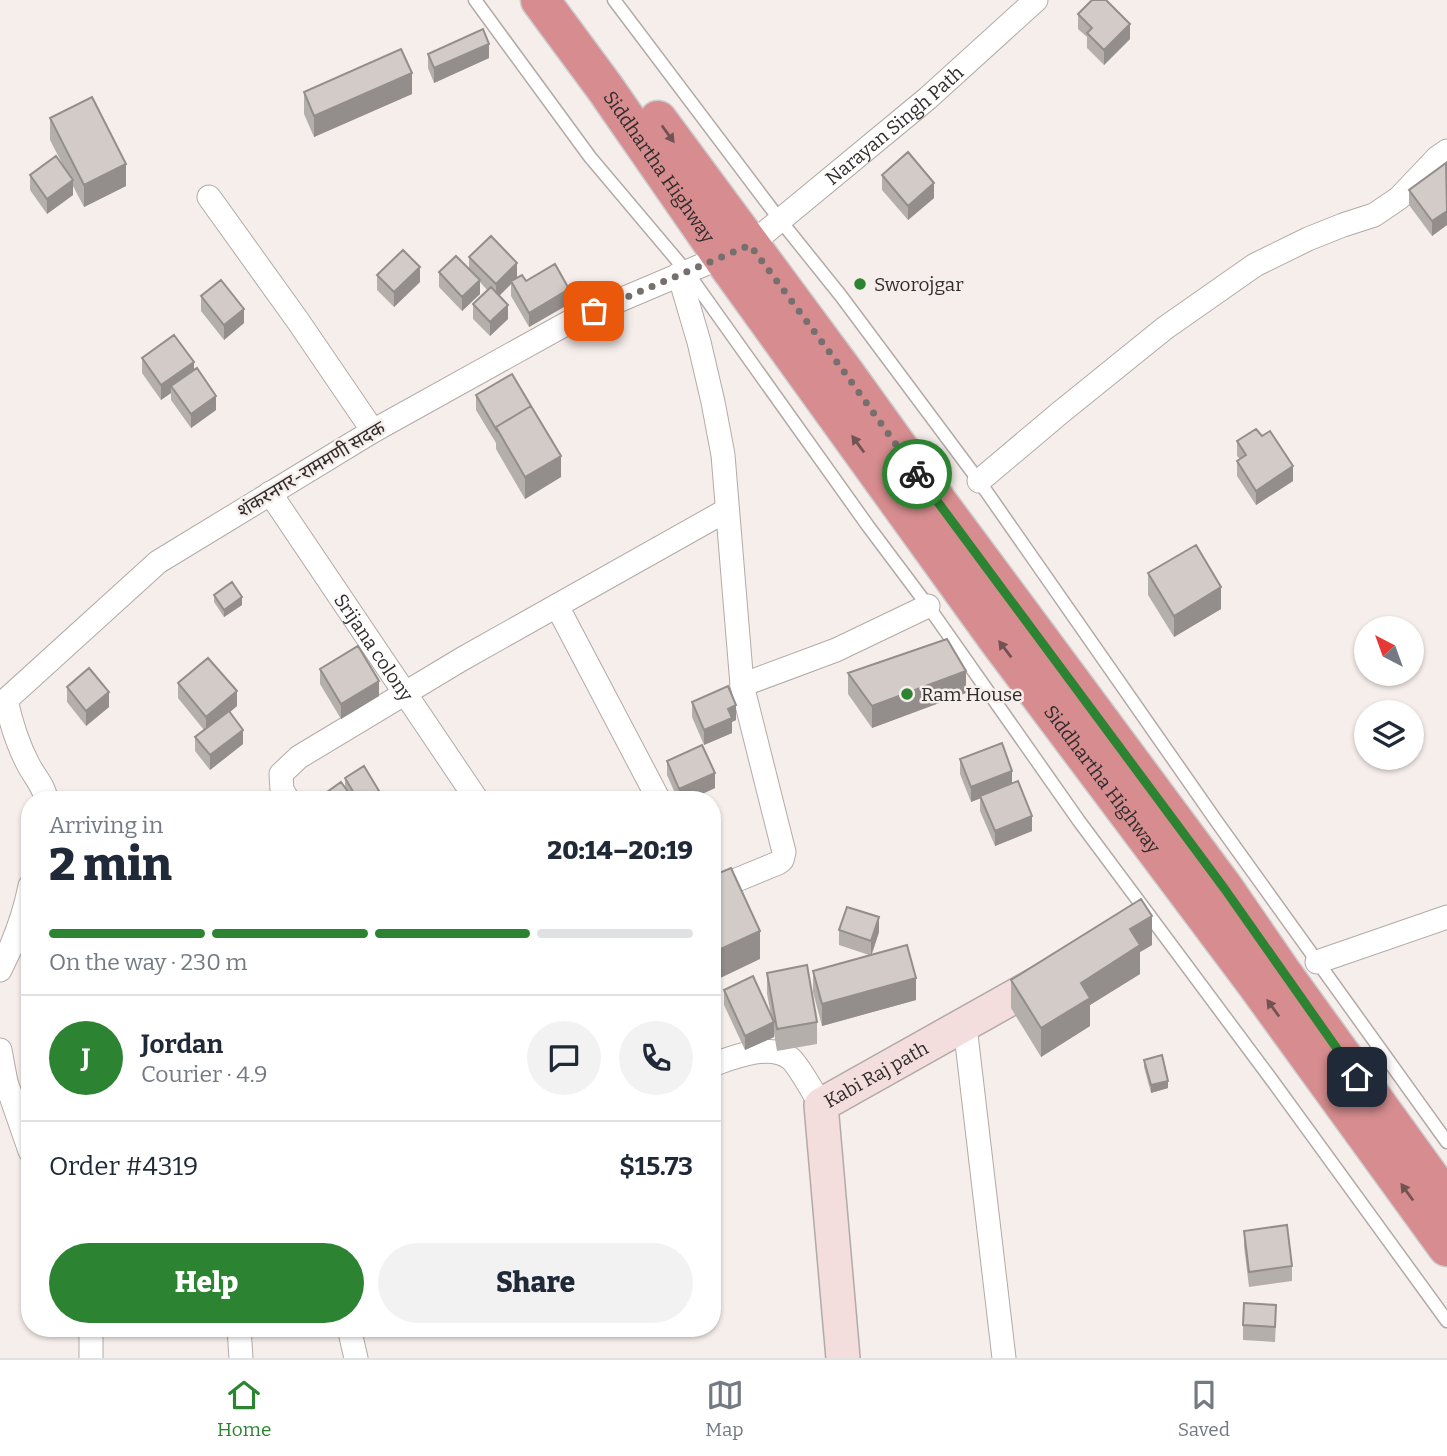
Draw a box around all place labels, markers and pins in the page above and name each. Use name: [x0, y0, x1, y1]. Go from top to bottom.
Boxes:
place label: Sworojgar: [874, 273, 964, 296]
marker: Sworojgar: [852, 276, 868, 292]
pin: [564, 281, 624, 341]
place label: Ram House: [921, 683, 1023, 706]
marker: Ram House: [899, 686, 915, 702]
pin: [1327, 1047, 1387, 1107]

